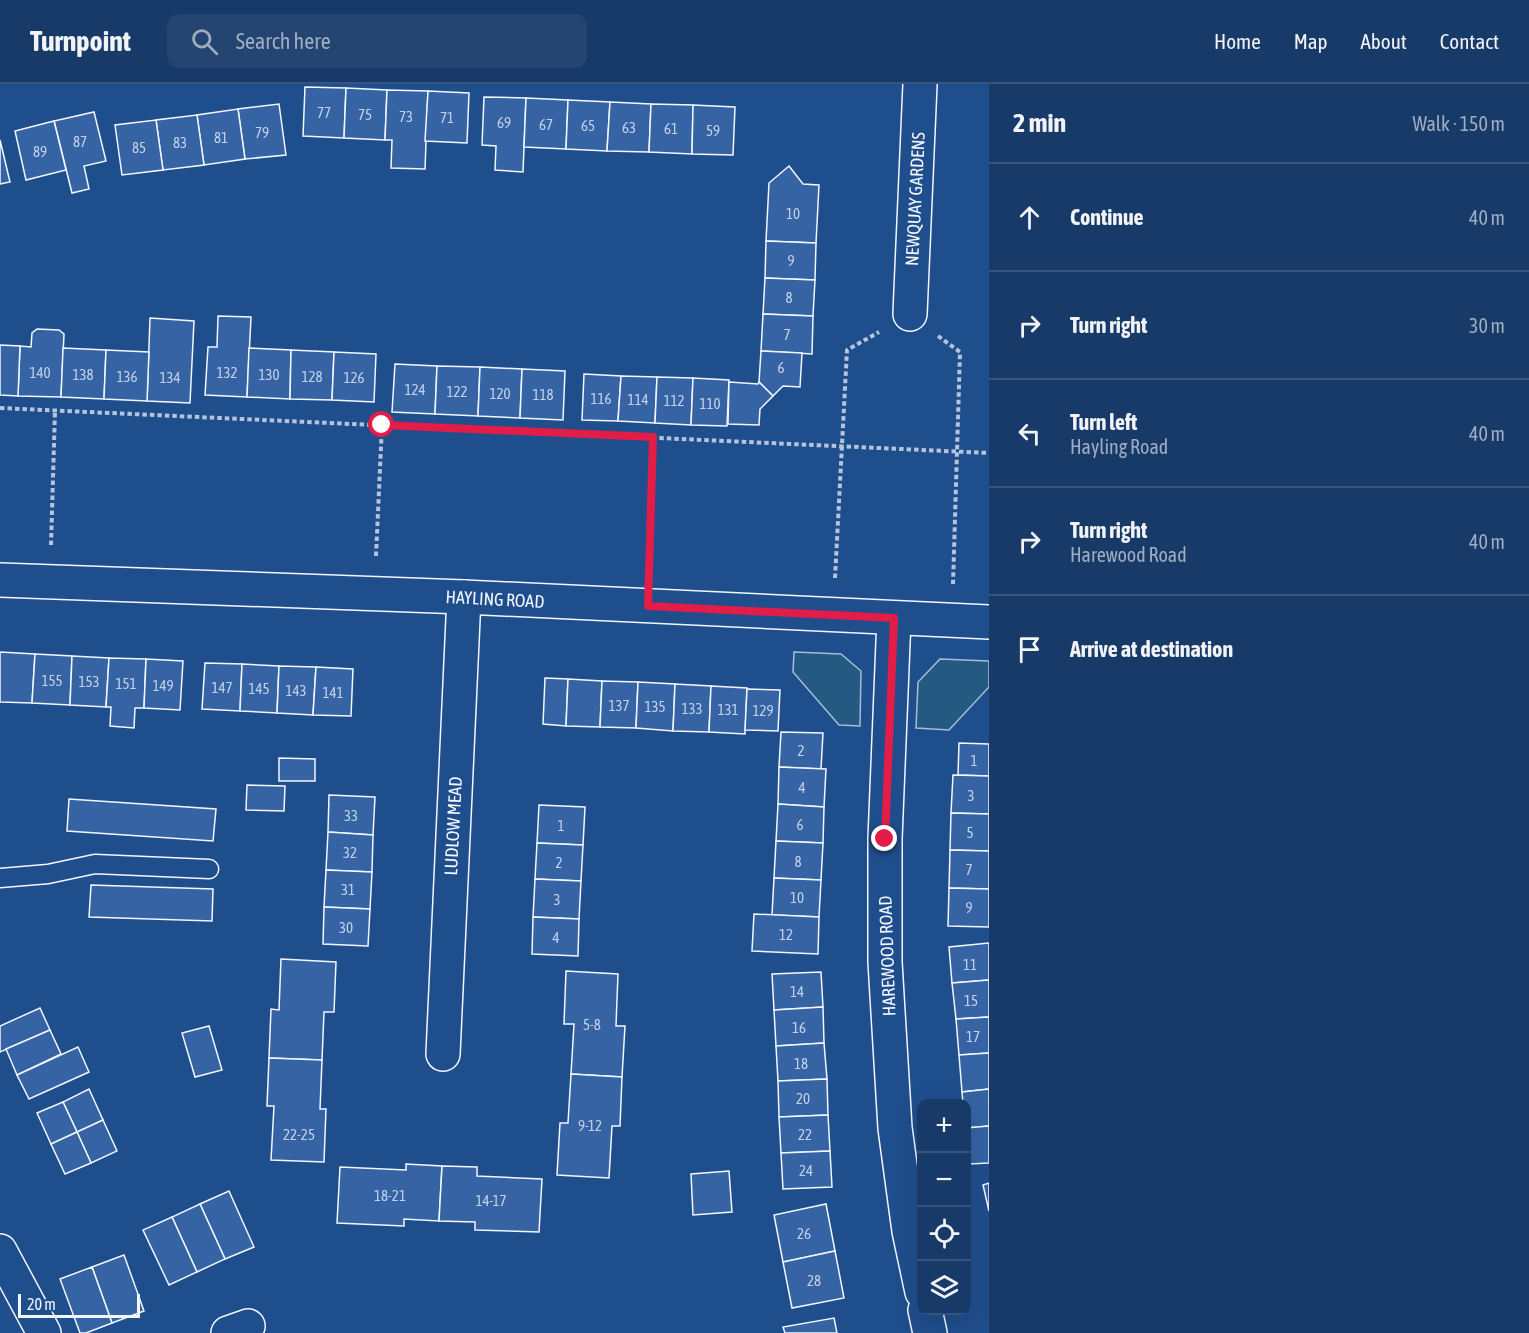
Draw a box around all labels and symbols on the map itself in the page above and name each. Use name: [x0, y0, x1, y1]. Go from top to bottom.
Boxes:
house number: 77: [317, 104, 331, 121]
house number: 75: [358, 106, 372, 123]
house number: 73: [399, 108, 413, 125]
house number: 71: [440, 109, 454, 126]
house number: 69: [497, 114, 511, 131]
house number: 67: [539, 116, 553, 133]
house number: 65: [581, 117, 595, 134]
house number: 63: [622, 119, 636, 136]
house number: 61: [664, 120, 678, 137]
house number: 59: [706, 122, 720, 139]
house number: 79: [255, 124, 269, 141]
house number: 81: [214, 129, 228, 146]
street label: NEWQUAY GARDENS: [901, 131, 929, 266]
house number: 87: [73, 133, 87, 150]
house number: 83: [173, 134, 187, 151]
house number: 85: [132, 139, 146, 156]
house number: 89: [33, 143, 47, 160]
house number: 10: [786, 205, 800, 222]
house number: 9: [787, 252, 795, 269]
house number: 8: [785, 289, 793, 306]
house number: 7: [783, 326, 791, 343]
house number: 6: [777, 359, 785, 376]
house number: 140: [29, 364, 51, 381]
house number: 132: [216, 364, 238, 381]
house number: 138: [72, 366, 94, 383]
house number: 130: [258, 366, 280, 383]
house number: 136: [116, 368, 138, 385]
house number: 128: [301, 368, 323, 385]
house number: 134: [159, 369, 181, 386]
house number: 126: [343, 369, 365, 386]
house number: 124: [404, 381, 426, 398]
house number: 122: [446, 383, 468, 400]
house number: 120: [489, 385, 511, 402]
house number: 118: [532, 386, 554, 403]
house number: 116: [590, 390, 612, 407]
house number: 114: [627, 391, 649, 408]
house number: 112: [663, 392, 685, 409]
house number: 110: [699, 395, 721, 412]
route start: [368, 411, 394, 437]
street label: HAYLING ROAD: [445, 586, 545, 612]
house number: 155: [41, 672, 63, 689]
house number: 153: [78, 673, 100, 690]
house number: 151: [115, 675, 137, 692]
house number: 149: [152, 677, 174, 694]
house number: 147: [211, 679, 233, 696]
house number: 145: [248, 680, 270, 697]
house number: 143: [285, 682, 307, 699]
house number: 141: [322, 684, 344, 701]
house number: 137: [608, 697, 630, 714]
house number: 135: [644, 698, 666, 715]
house number: 133: [681, 700, 703, 717]
house number: 131: [717, 701, 739, 718]
house number: 129: [752, 702, 774, 719]
house number: 2: [797, 742, 805, 759]
house number: 1: [970, 752, 978, 769]
street label: LUDLOW MEAD: [440, 776, 466, 876]
house number: 4: [798, 779, 806, 796]
house number: 3: [967, 787, 975, 804]
house number: 33: [344, 807, 358, 824]
house number: 6: [796, 816, 804, 833]
house number: 1: [557, 817, 565, 834]
house number: 5: [966, 824, 974, 841]
route end: [871, 825, 897, 851]
house number: 32: [343, 844, 357, 861]
house number: 8: [794, 853, 802, 870]
house number: 2: [555, 854, 563, 871]
house number: 7: [965, 861, 973, 878]
house number: 31: [341, 881, 355, 898]
house number: 10: [790, 889, 804, 906]
house number: 3: [553, 891, 561, 908]
street label: HAREWOOD ROAD: [874, 895, 900, 1017]
house number: 9: [965, 899, 973, 916]
house number: 30: [339, 919, 353, 936]
house number: 12: [779, 926, 793, 943]
house number: 4: [552, 929, 560, 946]
house number: 11: [963, 956, 977, 973]
house number: 14: [790, 983, 804, 1000]
house number: 15: [964, 992, 978, 1009]
house number: 5-8: [583, 1016, 601, 1033]
house number: 16: [792, 1019, 806, 1036]
house number: 17: [966, 1028, 980, 1045]
house number: 18: [794, 1055, 808, 1072]
house number: 20: [796, 1090, 810, 1107]
house number: 9-12: [578, 1117, 602, 1134]
house number: 22-25: [283, 1126, 315, 1143]
house number: 22: [798, 1126, 812, 1143]
house number: 24: [799, 1162, 813, 1179]
house number: 18-21: [374, 1187, 406, 1204]
house number: 14-17: [475, 1192, 507, 1209]
house number: 26: [797, 1225, 811, 1242]
house number: 28: [807, 1272, 821, 1289]
scale bar: [18, 1291, 140, 1318]

